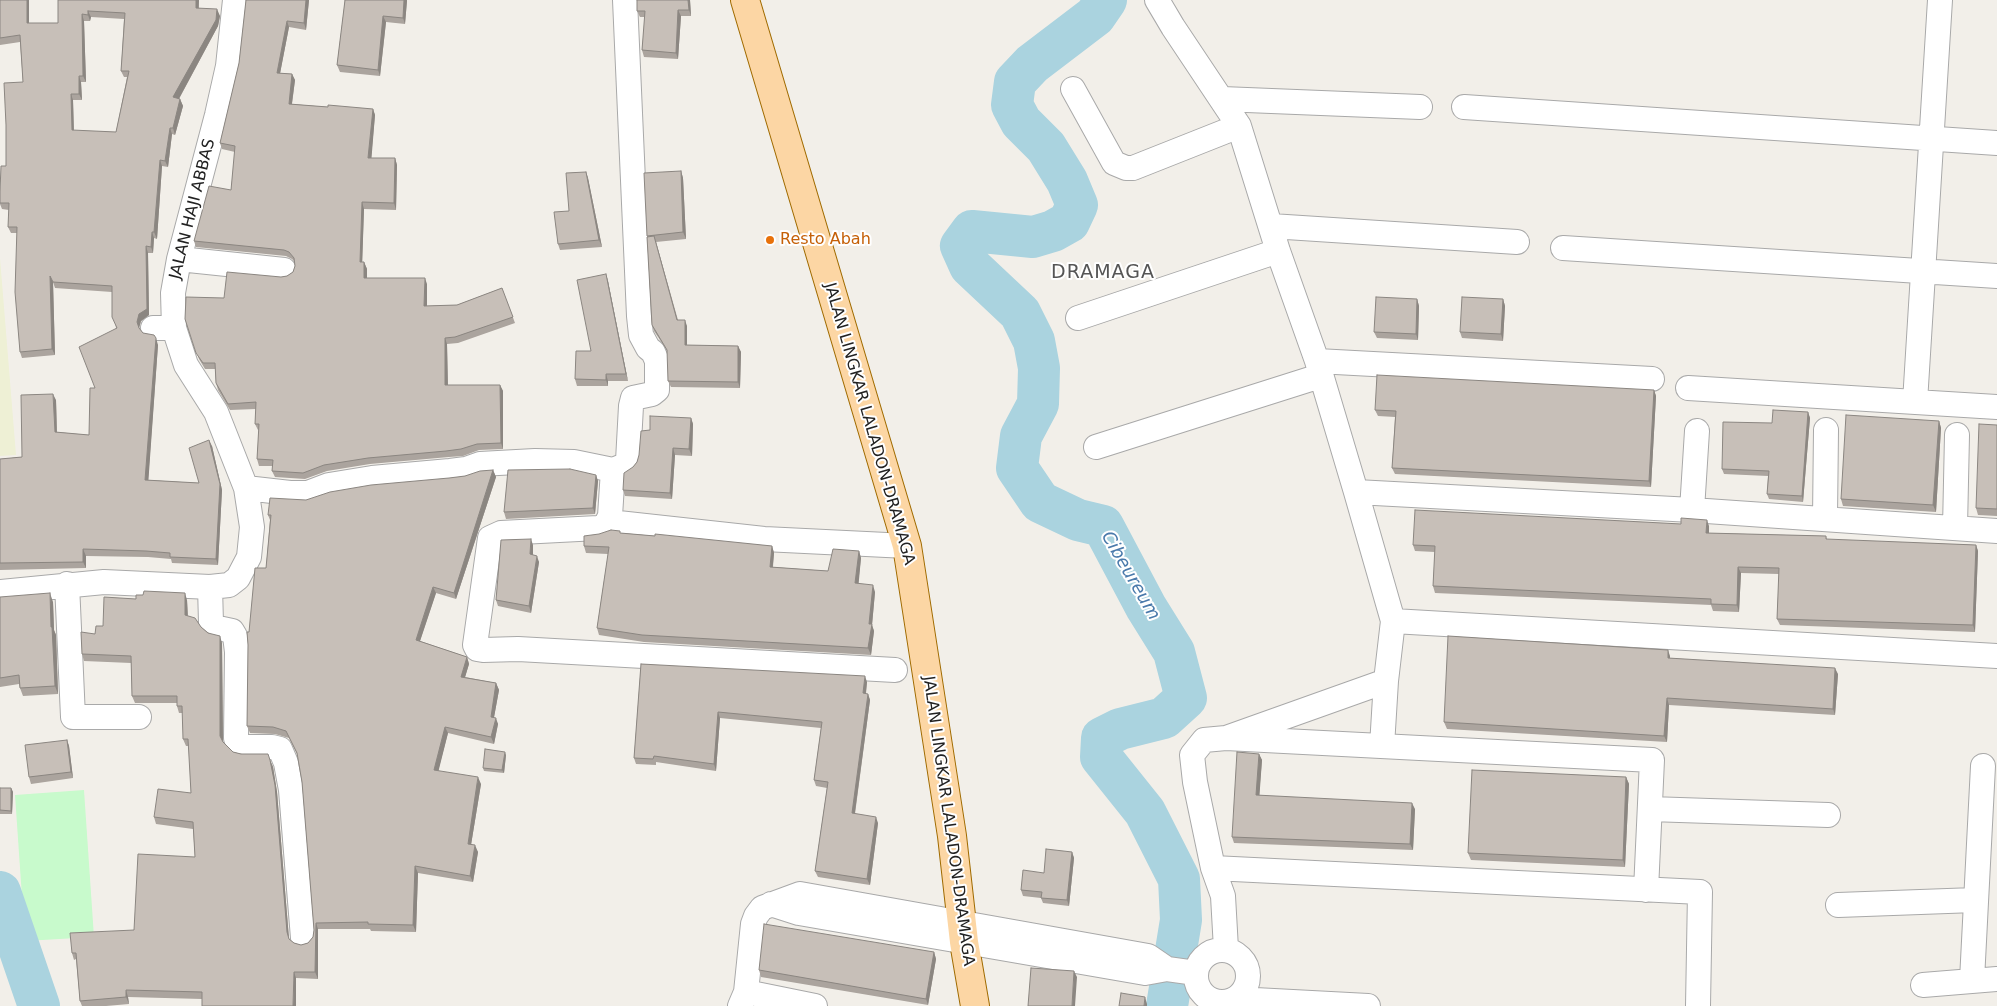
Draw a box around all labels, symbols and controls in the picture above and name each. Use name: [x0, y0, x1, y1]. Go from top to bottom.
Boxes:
street label: JALAN HAJI ABBAS: [166, 137, 220, 281]
place label: Resto Abah: [780, 230, 871, 250]
marker: Resto Abah: [764, 234, 776, 246]
district label: DRAMAGA: [1050, 262, 1156, 284]
street label: JALAN LINGKAR LALADON-DRAMAGA: [819, 281, 919, 567]
water label: Cibeureum: [1096, 528, 1164, 624]
street label: JALAN LINGKAR LALADON-DRAMAGA: [918, 675, 978, 967]

